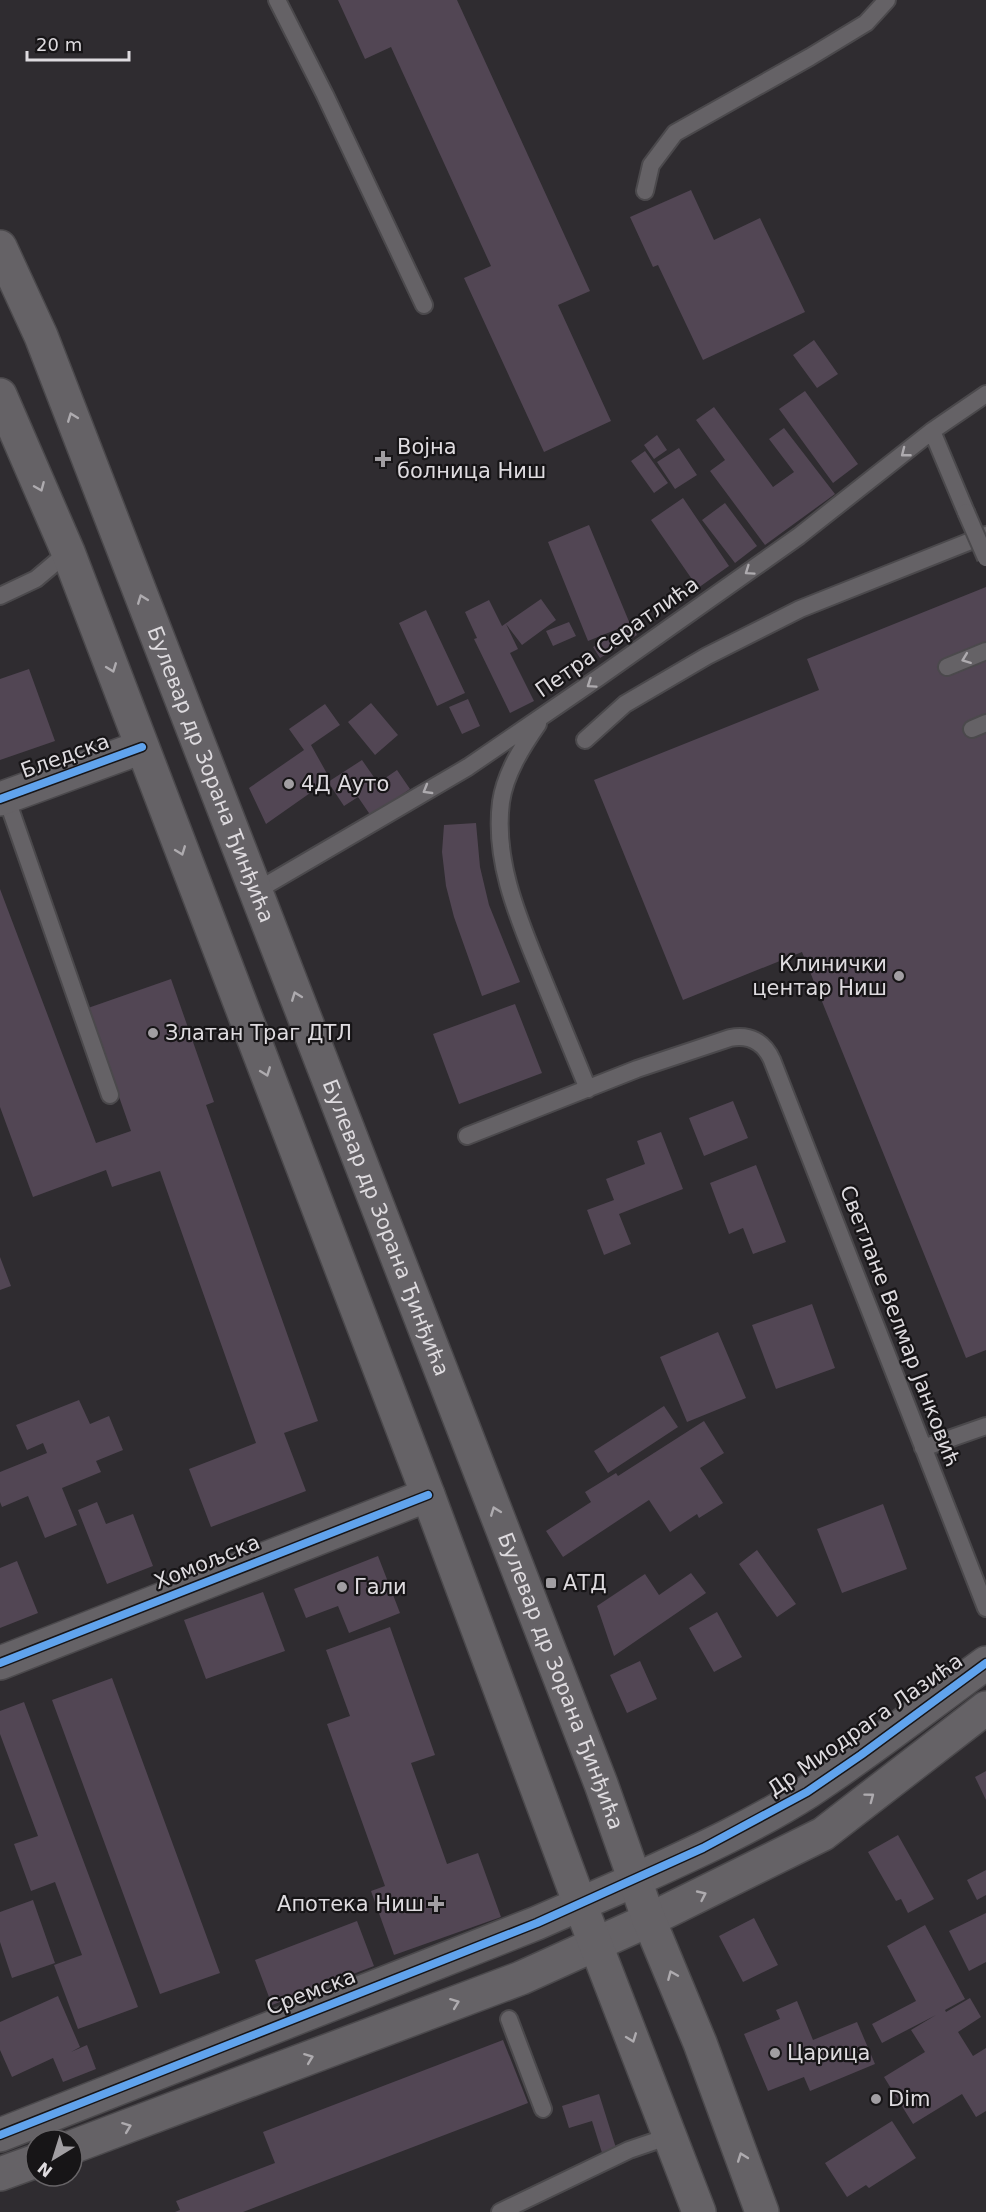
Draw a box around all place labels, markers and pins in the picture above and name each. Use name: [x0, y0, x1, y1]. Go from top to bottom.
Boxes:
place label: Војна болница Ниш: [397, 435, 546, 483]
marker: Војна болница Ниш: [374, 450, 392, 468]
place label: 4Д Ауто: [301, 772, 389, 796]
marker: 4Д Ауто: [282, 777, 296, 791]
place label: Клинички центар Ниш: [752, 952, 887, 1000]
marker: Клинички центар Ниш: [892, 969, 906, 983]
place label: Златан Траг ДТЛ: [165, 1021, 352, 1045]
marker: Златан Траг ДТЛ: [146, 1026, 160, 1040]
place label: АТД: [563, 1571, 607, 1595]
place label: Гали: [354, 1575, 407, 1599]
marker: АТД: [544, 1576, 558, 1590]
marker: Гали: [335, 1580, 349, 1594]
place label: Апотека Ниш: [277, 1892, 424, 1916]
marker: Апотека Ниш: [429, 1897, 443, 1911]
place label: Царица: [787, 2041, 870, 2065]
marker: Царица: [768, 2046, 782, 2060]
place label: Dim: [888, 2087, 930, 2111]
marker: Dim: [869, 2092, 883, 2106]

